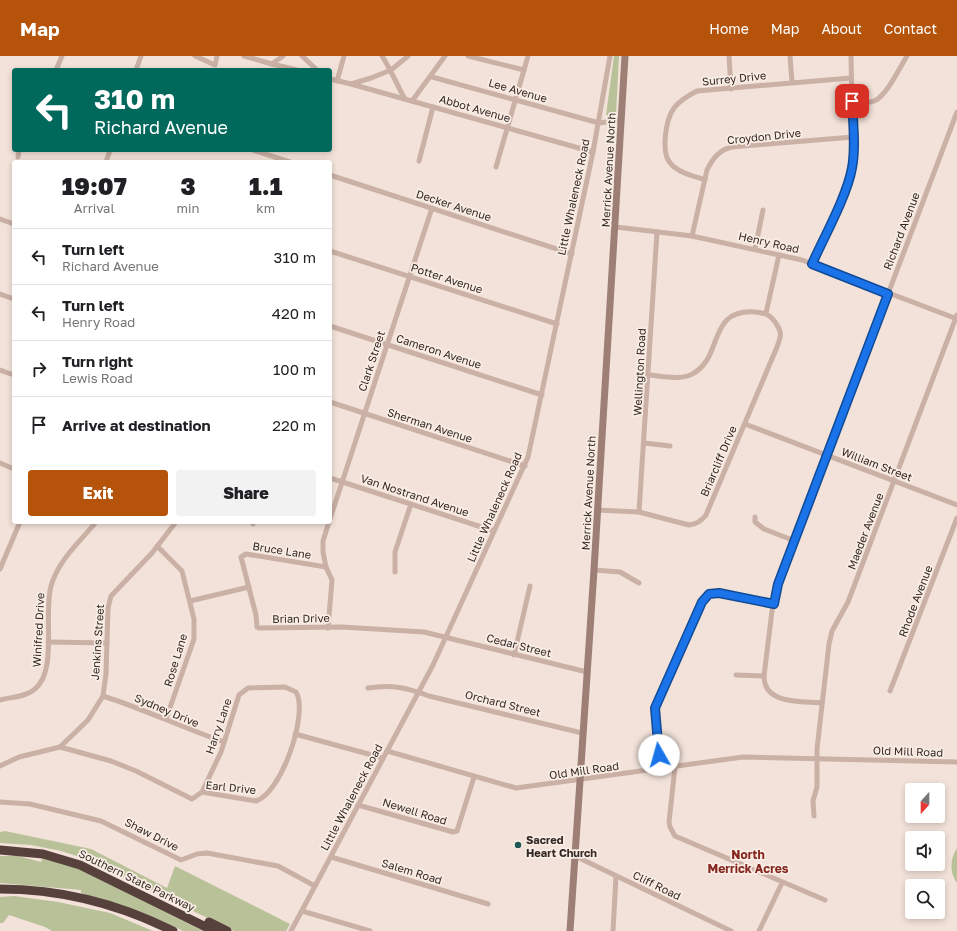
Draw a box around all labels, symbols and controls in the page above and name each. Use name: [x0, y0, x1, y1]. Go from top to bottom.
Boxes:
text: Map: [20, 17, 60, 40]
text: Home: [709, 20, 749, 37]
text: Map: [771, 20, 799, 37]
text: About: [821, 20, 862, 37]
text: Contact: [884, 20, 937, 37]
street label: Surrey Drive: [701, 68, 767, 88]
street label: Lee Avenue: [487, 75, 549, 105]
text: 310 m: [94, 82, 175, 115]
icon: left: [28, 84, 80, 136]
pin: [835, 84, 869, 118]
icon: arrive: [841, 90, 863, 112]
street label: Abbot Avenue: [438, 92, 512, 124]
street label: Merrick Avenue North: [599, 112, 617, 228]
text: Richard Avenue: [94, 116, 228, 138]
street label: Croydon Drive: [726, 126, 802, 146]
street label: Little Whaleneck Road: [554, 138, 592, 256]
text: 19:07: [62, 171, 127, 200]
text: 3: [180, 171, 196, 200]
text: 1.1: [249, 171, 282, 200]
street label: Decker Avenue: [415, 187, 493, 223]
street label: Richard Avenue: [880, 190, 922, 272]
text: Arrival: [74, 200, 115, 216]
text: min: [176, 200, 199, 216]
text: km: [256, 200, 275, 216]
street label: Henry Road: [737, 229, 801, 255]
text: Turn left: [62, 240, 124, 258]
icon: left: [28, 246, 50, 268]
text: 310 m: [274, 248, 316, 266]
text: Richard Avenue: [62, 258, 159, 274]
street label: Potter Avenue: [409, 260, 485, 296]
text: Turn left: [62, 296, 124, 314]
icon: left: [28, 302, 50, 324]
text: 420 m: [272, 304, 316, 322]
text: Henry Road: [62, 314, 135, 330]
street label: Wellington Road: [630, 328, 648, 416]
street label: Clark Street: [355, 329, 387, 393]
street label: Cameron Avenue: [395, 331, 483, 371]
text: Turn right: [62, 352, 133, 370]
icon: right: [28, 358, 50, 380]
text: 100 m: [273, 360, 316, 378]
text: Lewis Road: [62, 370, 133, 386]
street label: Sherman Avenue: [386, 405, 474, 445]
icon: arrive: [28, 414, 50, 436]
text: Arrive at destination: [62, 416, 211, 434]
text: 220 m: [272, 416, 316, 434]
street label: Briarcliff Drive: [697, 424, 739, 498]
street label: Merrick Avenue North: [579, 435, 597, 551]
street label: William Street: [840, 445, 914, 483]
street label: Little Whaleneck Road: [464, 450, 524, 564]
button: Exit: [28, 470, 168, 516]
button: Share: [176, 470, 316, 516]
street label: Van Nostrand Avenue: [359, 471, 471, 519]
street label: Maeder Avenue: [844, 491, 886, 571]
street label: Bruce Lane: [252, 539, 312, 561]
street label: Rhode Avenue: [895, 563, 935, 639]
street label: Winifred Drive: [30, 592, 46, 668]
street label: Jenkins Street: [88, 603, 106, 681]
street label: Brian Drive: [272, 611, 330, 625]
street label: Cedar Street: [485, 631, 553, 659]
street label: Rose Lane: [161, 632, 189, 688]
street label: Orchard Street: [464, 687, 542, 719]
street label: Sydney Drive: [133, 691, 201, 729]
street label: Harry Lane: [202, 696, 234, 756]
position arrow: [638, 734, 680, 776]
street label: Little Whaleneck Road: [317, 741, 385, 853]
street label: Old Mill Road: [873, 743, 943, 759]
street label: Old Mill Road: [548, 759, 620, 781]
street label: Earl Drive: [205, 778, 257, 796]
north arrow: [905, 783, 945, 823]
map controls: [905, 783, 945, 919]
street label: Newell Road: [381, 795, 449, 827]
street label: Shaw Drive: [123, 815, 181, 853]
button: sound: [905, 831, 945, 871]
place label: Sacred Heart Church: [526, 833, 597, 859]
marker: Sacred Heart Church: [513, 840, 523, 850]
street label: Southern State Parkway: [77, 846, 197, 914]
district label: North Merrick Acres: [708, 847, 789, 876]
street label: Salem Road: [380, 856, 444, 886]
street label: Cliff Road: [631, 868, 683, 902]
button: search: [905, 879, 945, 919]

